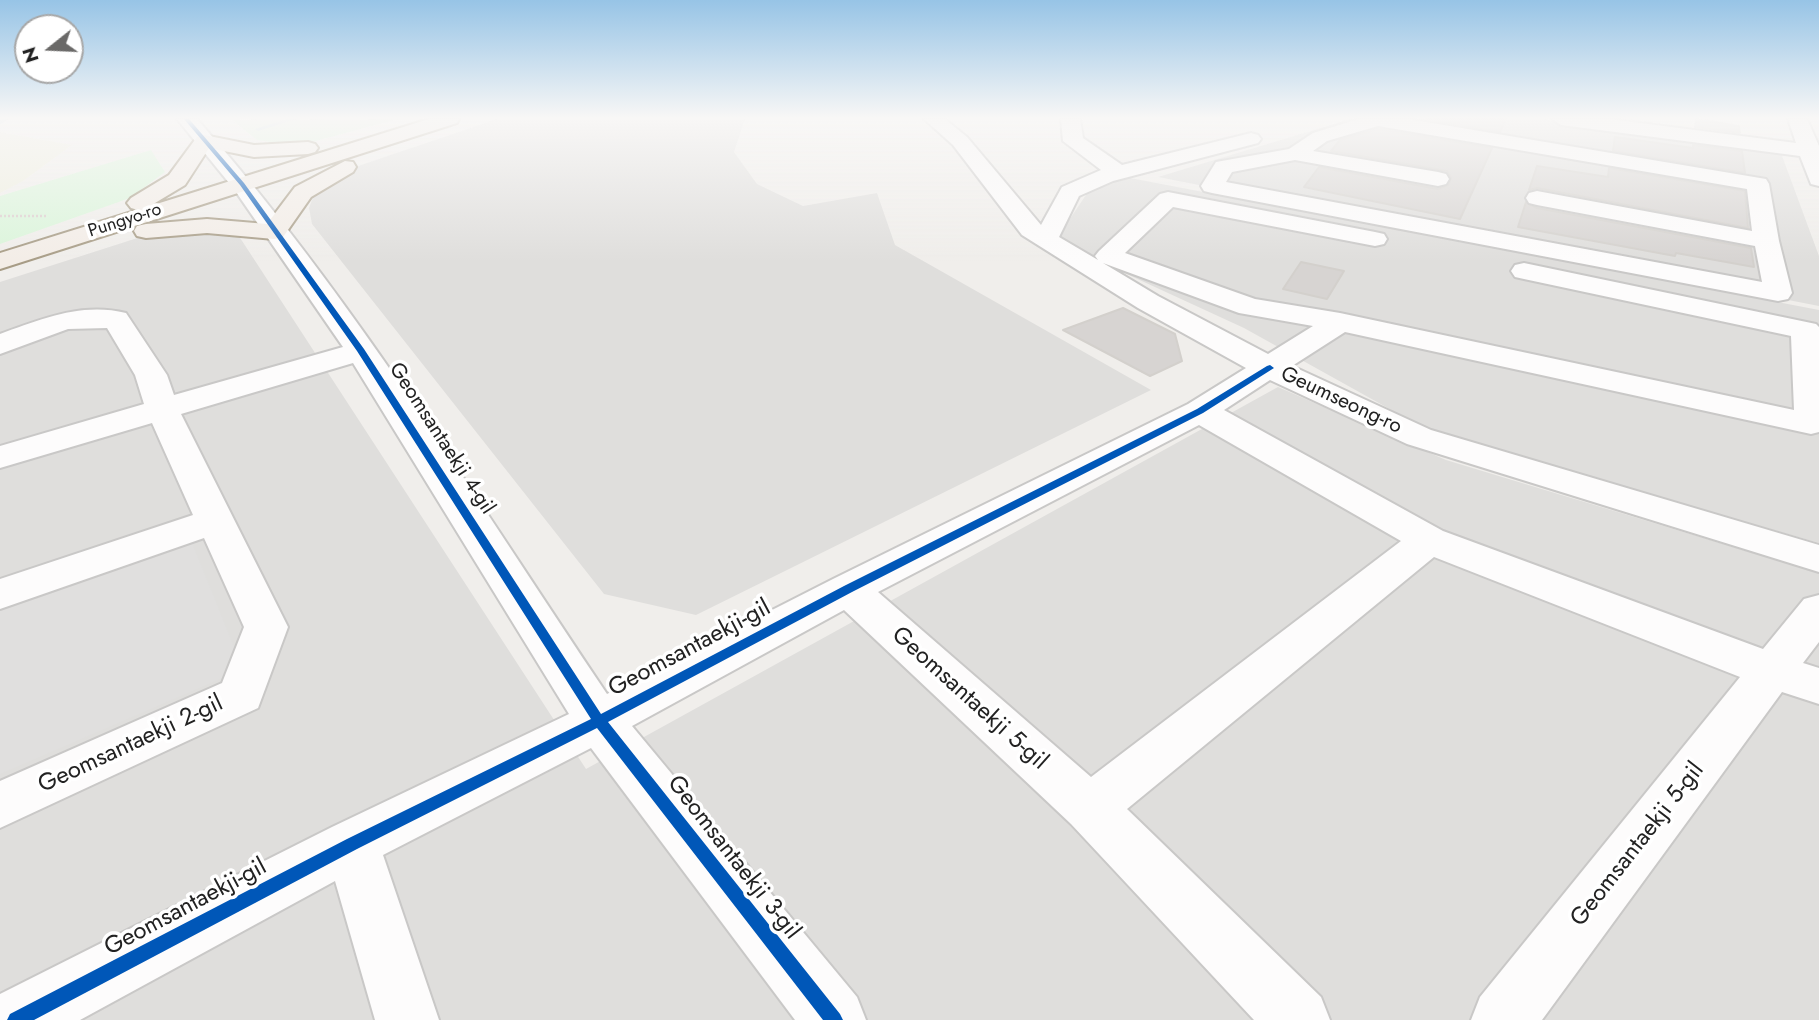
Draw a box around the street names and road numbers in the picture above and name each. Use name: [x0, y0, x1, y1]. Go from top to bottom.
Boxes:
street label: Pungyo-ro: [86, 199, 164, 243]
street label: Geomsantaekji 4-gil: [383, 358, 499, 520]
street label: Geumseong-ro: [1276, 362, 1406, 440]
street label: Geomsantaekji-gil: [604, 594, 776, 704]
street label: Geomsantaekji 5-gil: [885, 621, 1053, 777]
street label: Geomsantaekji 2-gil: [34, 690, 228, 800]
street label: Geomsantaekji 5-gil: [1565, 757, 1711, 933]
street label: Geomsantaekji 3-gil: [660, 770, 806, 946]
street label: Geomsantaekji-gil: [100, 853, 272, 963]

